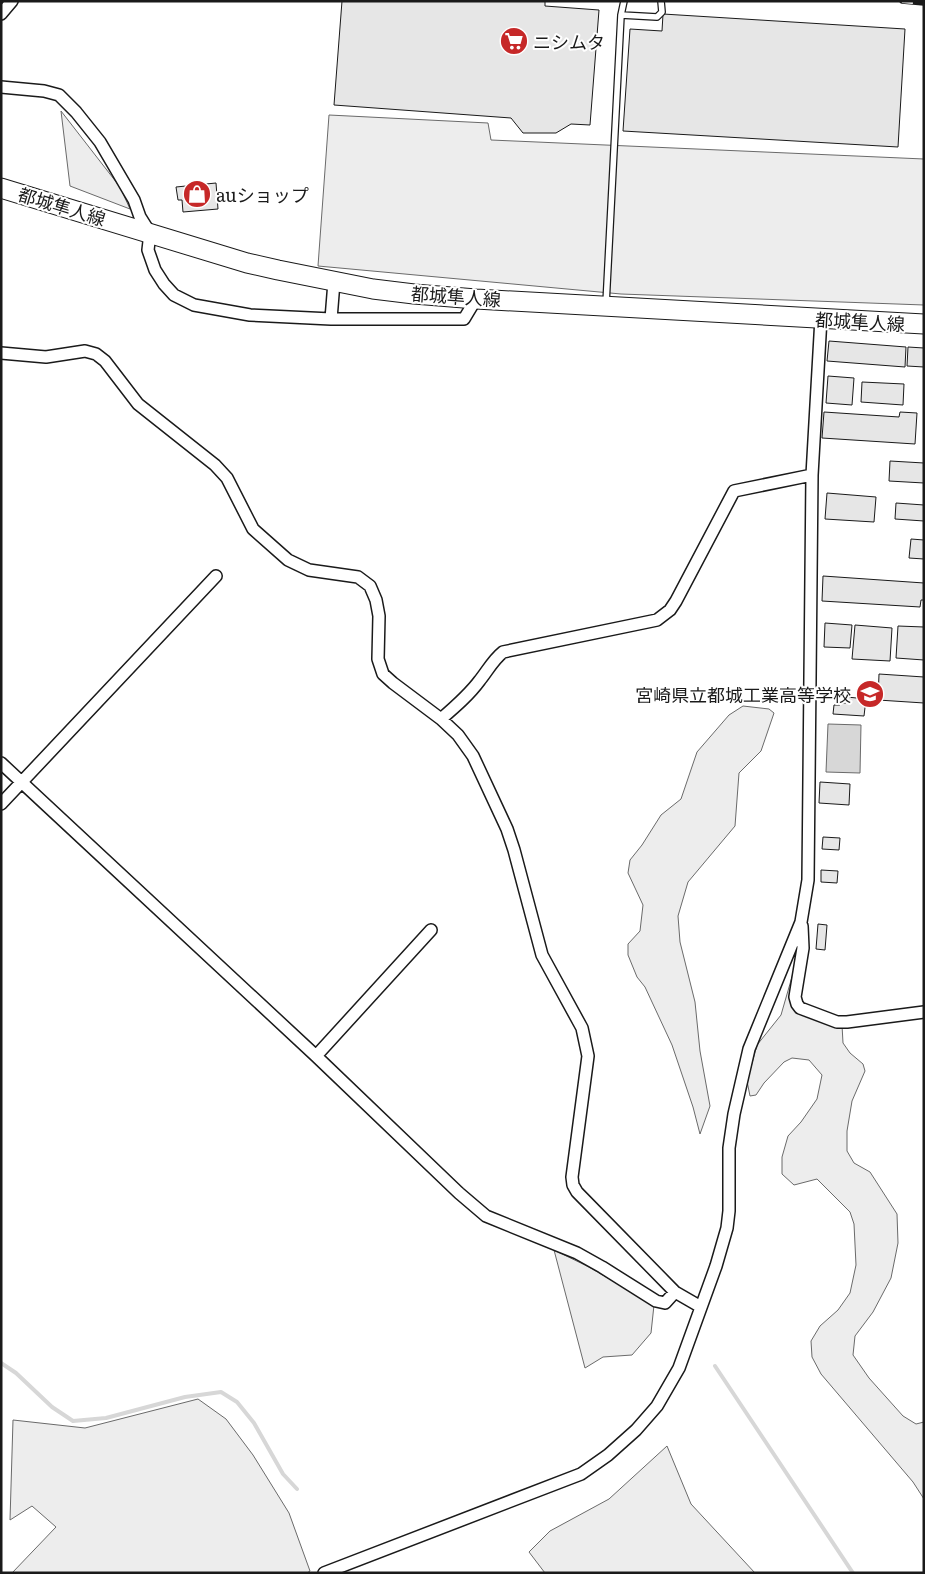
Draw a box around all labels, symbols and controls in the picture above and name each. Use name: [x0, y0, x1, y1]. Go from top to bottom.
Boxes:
supermarket icon: ニシムタ: [499, 26, 529, 56]
place label: ニシムタ: [533, 28, 605, 55]
shop icon: auショップ: [182, 179, 212, 209]
street label: 都城隼人線: [15, 180, 109, 232]
place label: auショップ: [216, 181, 309, 208]
street label: 都城隼人線: [410, 279, 502, 313]
street label: 都城隼人線: [814, 305, 906, 337]
school or university icon: 宮崎県立都城工業高等学校: [855, 679, 885, 709]
place label: 宮崎県立都城工業高等学校: [635, 681, 851, 708]

